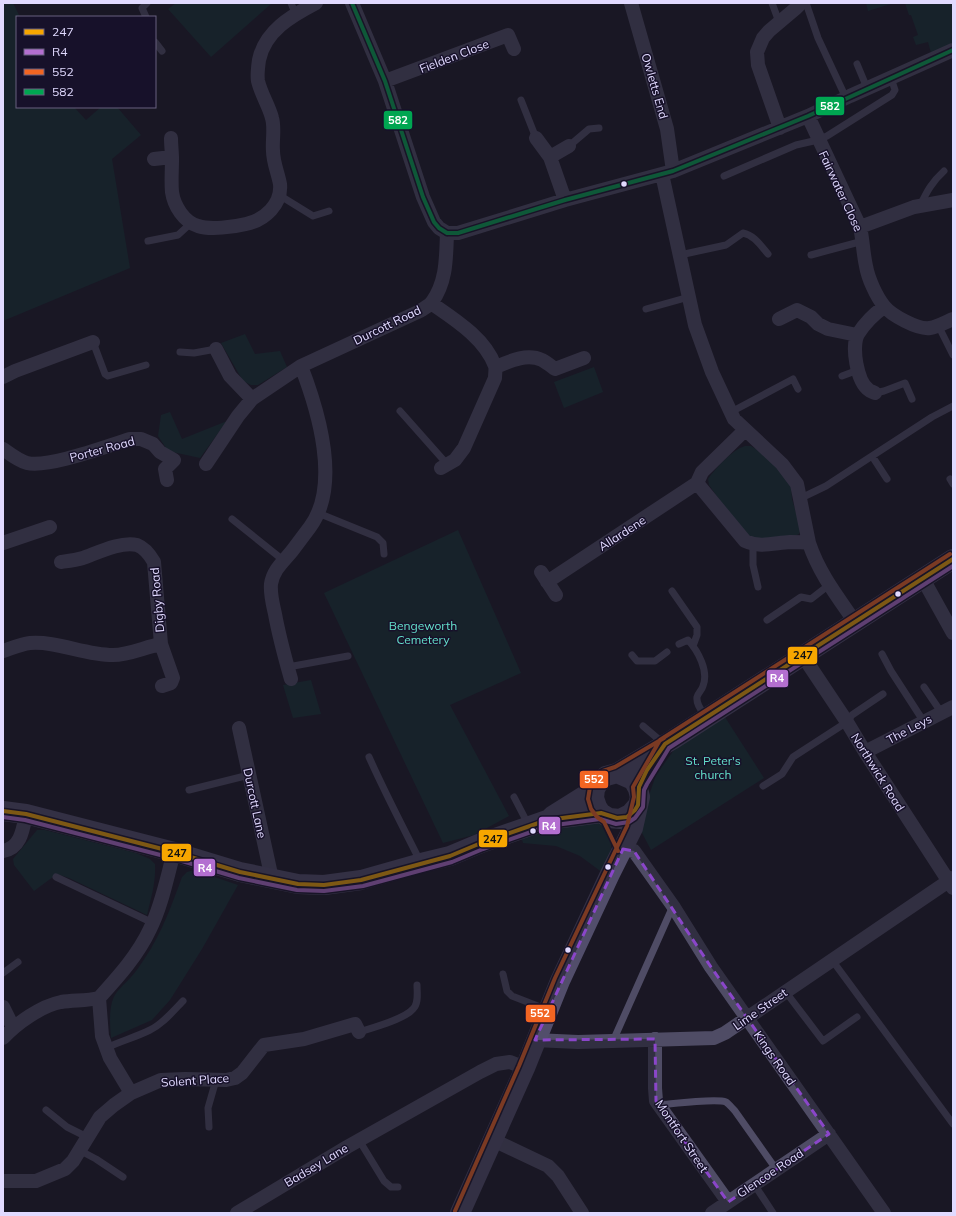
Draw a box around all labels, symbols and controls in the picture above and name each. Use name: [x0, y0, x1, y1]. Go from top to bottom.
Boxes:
legend: [16, 16, 156, 108]
text: 247: [52, 24, 74, 39]
street label: Fielden Close: [417, 36, 491, 76]
text: R4: [52, 44, 68, 59]
street label: Owletts End: [638, 51, 672, 121]
text: 552: [52, 64, 74, 79]
text: 582: [52, 84, 74, 99]
line badge: 582: [815, 96, 845, 116]
text: 582: [820, 99, 840, 113]
line badge: 582: [383, 110, 413, 130]
text: 582: [388, 113, 408, 127]
street label: Fairwater Close: [816, 148, 866, 234]
unlabelled marker: [619, 179, 629, 189]
street label: Durcott Road: [351, 302, 423, 348]
street label: Porter Road: [68, 433, 136, 465]
street label: Allardene: [596, 512, 648, 554]
street label: Digby Road: [147, 567, 167, 633]
unlabelled marker: [893, 589, 903, 599]
park label: Bengeworth Cemetery: [389, 618, 457, 647]
line badge: 247: [787, 646, 818, 665]
text: 247: [793, 648, 813, 662]
line badge: R4: [766, 669, 789, 688]
text: R4: [770, 671, 785, 685]
street label: The Leys: [884, 711, 934, 747]
street label: Northwick Road: [848, 730, 908, 814]
park label: St. Peter's church: [685, 753, 741, 782]
street label: Durcott Lane: [240, 766, 270, 840]
line badge: 552: [579, 770, 609, 789]
text: 552: [584, 772, 604, 786]
line badge: R4: [538, 816, 561, 835]
text: R4: [542, 819, 557, 833]
unlabelled marker: [528, 826, 538, 836]
line badge: 247: [478, 829, 508, 848]
text: 247: [483, 832, 503, 846]
line badge: 247: [161, 843, 192, 862]
text: 247: [167, 846, 187, 860]
line badge: R4: [193, 858, 216, 877]
text: R4: [198, 861, 213, 875]
unlabelled marker: [603, 862, 613, 872]
unlabelled marker: [563, 945, 573, 955]
street label: Lime Street: [730, 985, 790, 1033]
line badge: 552: [525, 1004, 556, 1023]
text: 552: [530, 1006, 550, 1020]
street label: Kings Road: [751, 1028, 799, 1088]
street label: Solent Place: [160, 1070, 230, 1090]
street label: Montfort Street: [652, 1097, 712, 1175]
street label: Badsey Lane: [281, 1140, 351, 1190]
street label: Glencoe Road: [734, 1145, 806, 1201]

